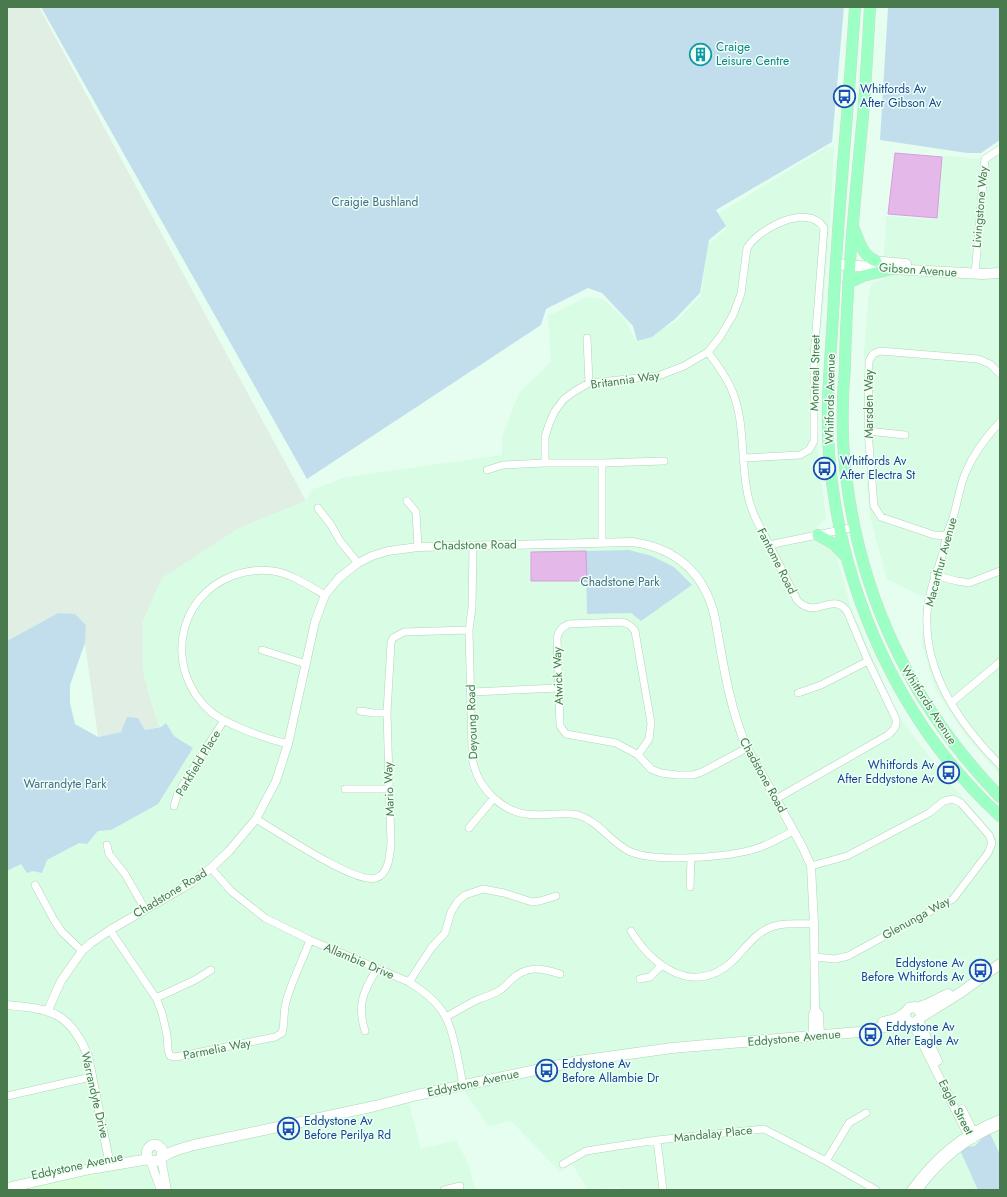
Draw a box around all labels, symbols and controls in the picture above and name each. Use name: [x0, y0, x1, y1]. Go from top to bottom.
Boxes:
place label: Craige Leisure Centre: [716, 38, 789, 70]
building icon: Craige Leisure Centre: [687, 41, 713, 67]
place label: Whitfords Av After Gibson Av: [860, 80, 942, 112]
bus stop icon: Whitfords Av After Gibson Av: [831, 83, 857, 109]
street label: Livingstone Way: [967, 165, 993, 249]
park label: Craigie Bushland: [332, 193, 418, 211]
street label: Gibson Avenue: [878, 258, 958, 282]
street label: Montreal Street: [805, 335, 825, 411]
street label: Whitfords Avenue: [820, 353, 840, 445]
street label: Britannia Way: [589, 366, 661, 394]
street label: Marsden Way: [860, 369, 878, 439]
place label: Whitfords Av After Electra St: [840, 452, 915, 484]
bus stop icon: Whitfords Av After Electra St: [811, 455, 837, 481]
street label: Macarthur Avenue: [920, 515, 962, 609]
street label: Fantome Road: [753, 525, 801, 597]
street label: Chadstone Road: [433, 535, 517, 555]
park label: Chadstone Park: [581, 573, 660, 591]
street label: Atwick Way: [548, 646, 568, 705]
street label: Whitfords Avenue: [897, 662, 961, 748]
street label: Deyoung Road: [462, 684, 482, 760]
street label: Parkfield Place: [171, 727, 225, 799]
street label: Chadstone Road: [735, 734, 791, 816]
place label: Whitfords Av After Eddystone Av: [837, 756, 935, 788]
bus stop icon: Whitfords Av After Eddystone Av: [936, 759, 962, 785]
street label: Mario Way: [379, 761, 399, 817]
park label: Warrandyte Park: [24, 775, 107, 793]
street label: Chadstone Road: [130, 864, 210, 922]
street label: Glenunga Way: [879, 892, 954, 944]
street label: Allambie Drive: [321, 938, 397, 984]
place label: Eddystone Av Before Whitfords Av: [861, 954, 965, 986]
bus stop icon: Eddystone Av Before Whitfords Av: [967, 957, 993, 983]
place label: Eddystone Av After Eagle Av: [886, 1018, 959, 1050]
bus stop icon: Eddystone Av After Eagle Av: [858, 1021, 884, 1047]
street label: Eddystone Avenue: [747, 1025, 841, 1051]
street label: Parmelia Way: [182, 1033, 253, 1064]
street label: Warrandyte Drive: [76, 1050, 114, 1140]
place label: Eddystone Av Before Allambie Dr: [562, 1055, 660, 1087]
bus stop icon: Eddystone Av Before Allambie Dr: [533, 1058, 559, 1084]
street label: Eddystone Avenue: [425, 1064, 521, 1102]
street label: Eagle Street: [934, 1076, 978, 1138]
place label: Eddystone Av Before Perilya Rd: [304, 1112, 391, 1144]
bus stop icon: Eddystone Av Before Perilya Rd: [276, 1115, 302, 1141]
street label: Mandalay Place: [673, 1121, 753, 1147]
street label: Eddystone Avenue: [29, 1147, 125, 1185]

